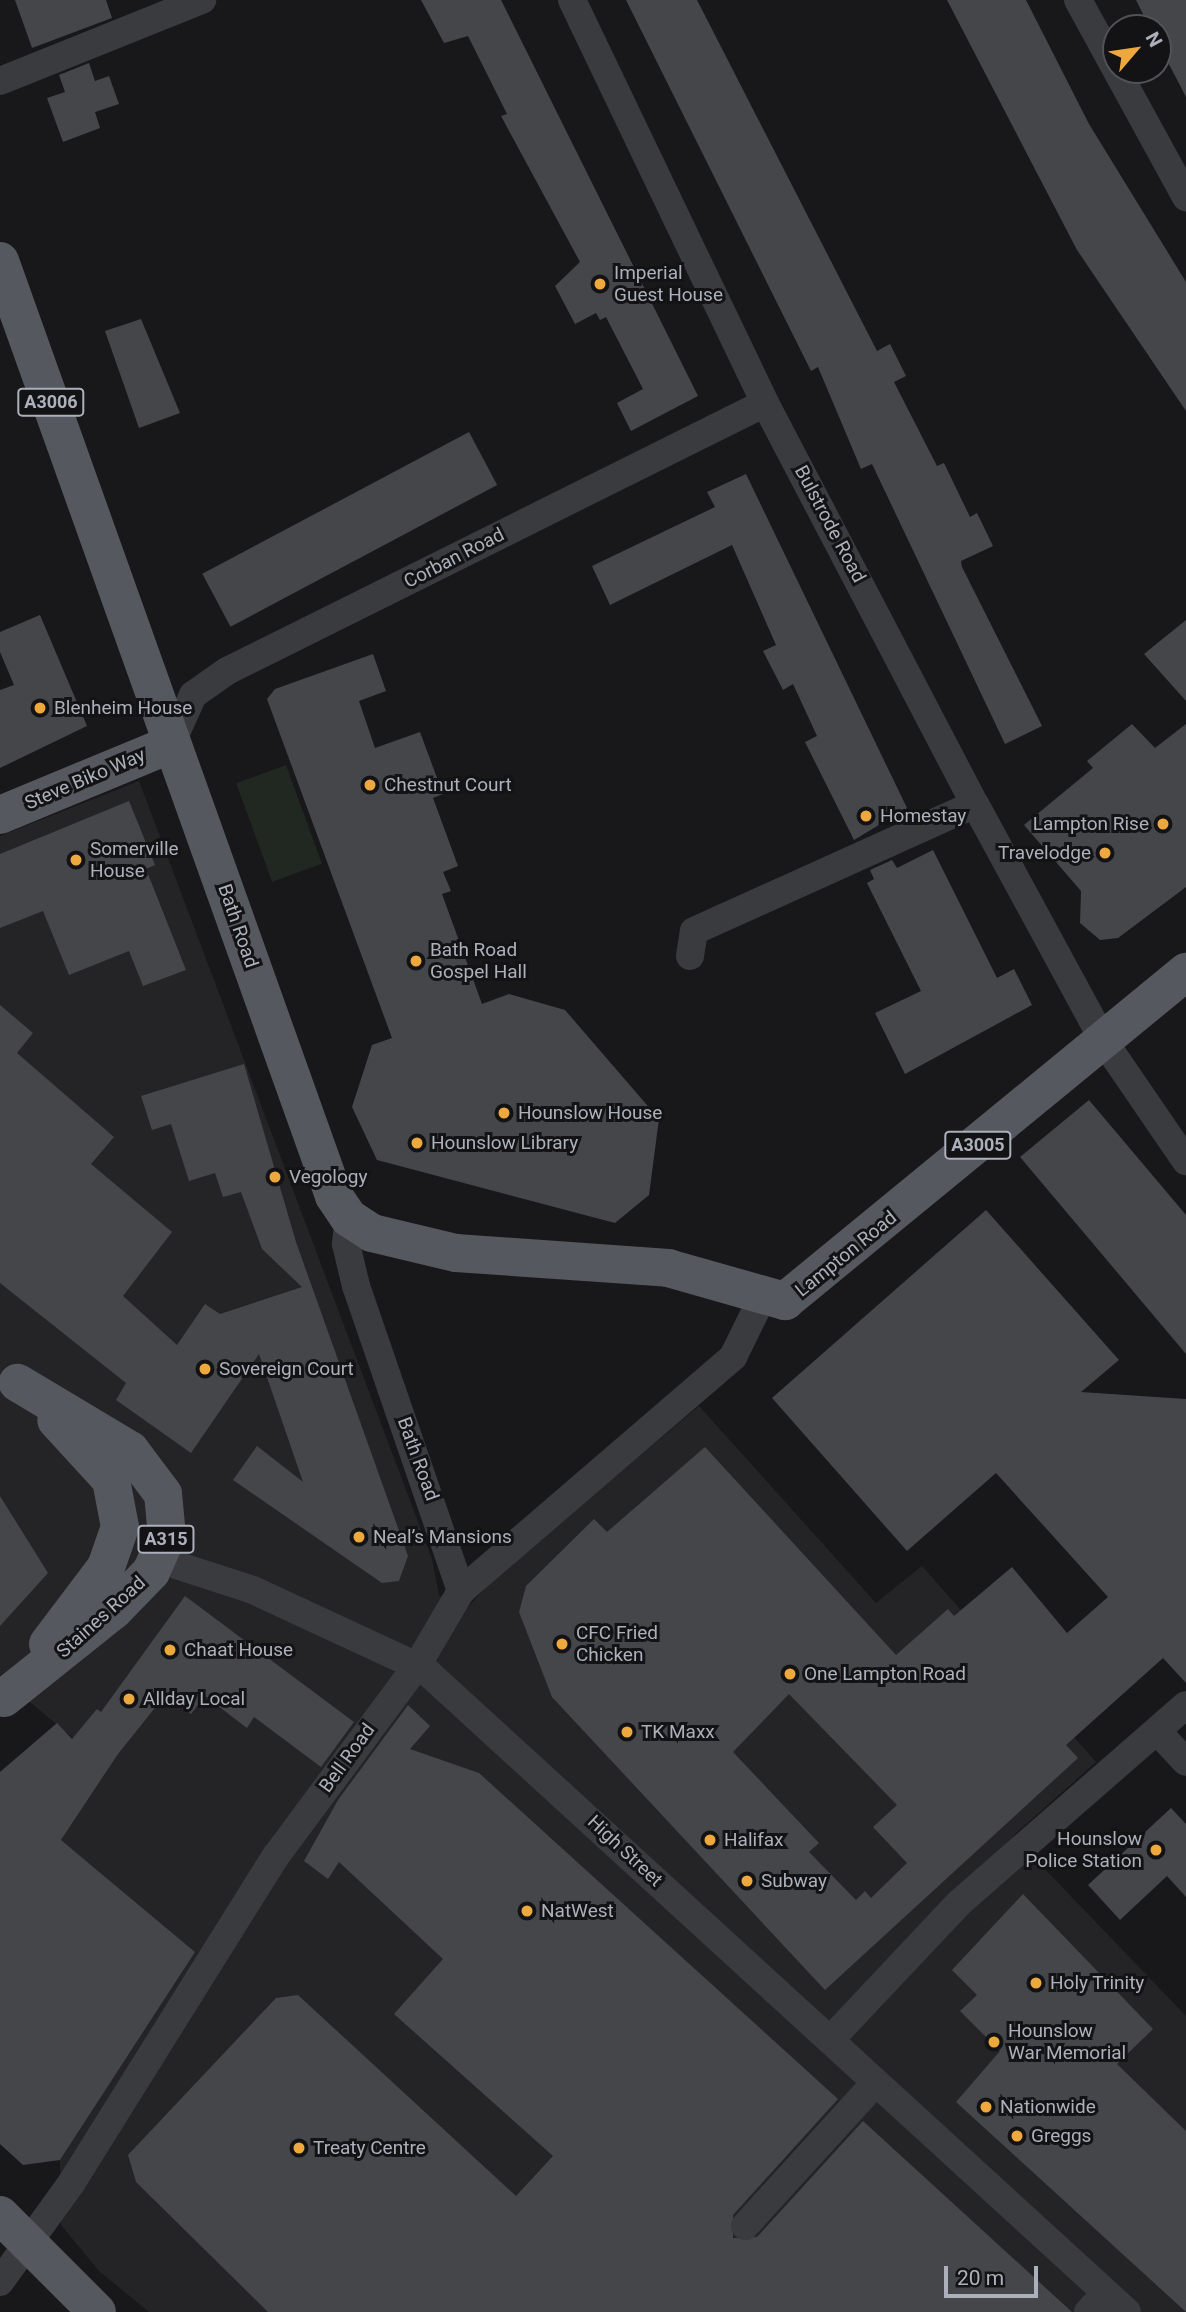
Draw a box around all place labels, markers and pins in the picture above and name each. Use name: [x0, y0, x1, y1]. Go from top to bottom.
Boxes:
place label: Imperial Guest House: [614, 262, 723, 306]
marker: Imperial Guest House: [592, 276, 608, 292]
place label: Blenheim House: [54, 697, 192, 719]
marker: Blenheim House: [32, 700, 48, 716]
place label: Chestnut Court: [384, 774, 512, 796]
marker: Chestnut Court: [362, 777, 378, 793]
place label: Homestay: [880, 805, 966, 827]
marker: Homestay: [858, 808, 874, 824]
place label: Lampton Rise: [1033, 813, 1149, 835]
marker: Lampton Rise: [1155, 816, 1171, 832]
place label: Somerville House: [90, 838, 179, 882]
place label: Travelodge: [998, 842, 1091, 864]
marker: Travelodge: [1097, 845, 1113, 861]
marker: Somerville House: [68, 852, 84, 868]
place label: Bath Road Gospel Hall: [430, 939, 527, 983]
marker: Bath Road Gospel Hall: [408, 953, 424, 969]
place label: Hounslow House: [518, 1102, 662, 1124]
marker: Hounslow House: [496, 1105, 512, 1121]
place label: Hounslow Library: [431, 1132, 578, 1154]
marker: Hounslow Library: [409, 1135, 425, 1151]
place label: Vegology: [289, 1166, 367, 1188]
marker: Vegology: [267, 1169, 283, 1185]
place label: Sovereign Court: [219, 1358, 354, 1380]
marker: Sovereign Court: [197, 1361, 213, 1377]
place label: Neal’s Mansions: [373, 1526, 512, 1548]
marker: Neal’s Mansions: [351, 1529, 367, 1545]
place label: CFC Fried Chicken: [576, 1622, 658, 1666]
marker: CFC Fried Chicken: [554, 1636, 570, 1652]
place label: Chaat House: [184, 1639, 293, 1661]
marker: Chaat House: [162, 1642, 178, 1658]
place label: One Lampton Road: [804, 1663, 966, 1685]
marker: One Lampton Road: [782, 1666, 798, 1682]
place label: Allday Local: [143, 1688, 245, 1710]
marker: Allday Local: [121, 1691, 137, 1707]
place label: TK Maxx: [641, 1721, 715, 1743]
marker: TK Maxx: [619, 1724, 635, 1740]
place label: Hounslow Police Station: [1025, 1828, 1142, 1872]
place label: Halifax: [724, 1829, 783, 1851]
marker: Halifax: [702, 1832, 718, 1848]
marker: Hounslow Police Station: [1148, 1842, 1164, 1858]
place label: Subway: [761, 1870, 827, 1892]
marker: Subway: [739, 1873, 755, 1889]
place label: NatWest: [541, 1900, 614, 1922]
marker: NatWest: [519, 1903, 535, 1919]
place label: Holy Trinity: [1050, 1972, 1145, 1994]
marker: Holy Trinity: [1028, 1975, 1044, 1991]
place label: Hounslow War Memorial: [1008, 2020, 1126, 2064]
marker: Hounslow War Memorial: [986, 2034, 1002, 2050]
place label: Nationwide: [1000, 2096, 1096, 2118]
marker: Nationwide: [978, 2099, 994, 2115]
place label: Greggs: [1031, 2125, 1091, 2147]
marker: Greggs: [1009, 2128, 1025, 2144]
place label: Treaty Centre: [313, 2137, 426, 2159]
marker: Treaty Centre: [291, 2140, 307, 2156]

